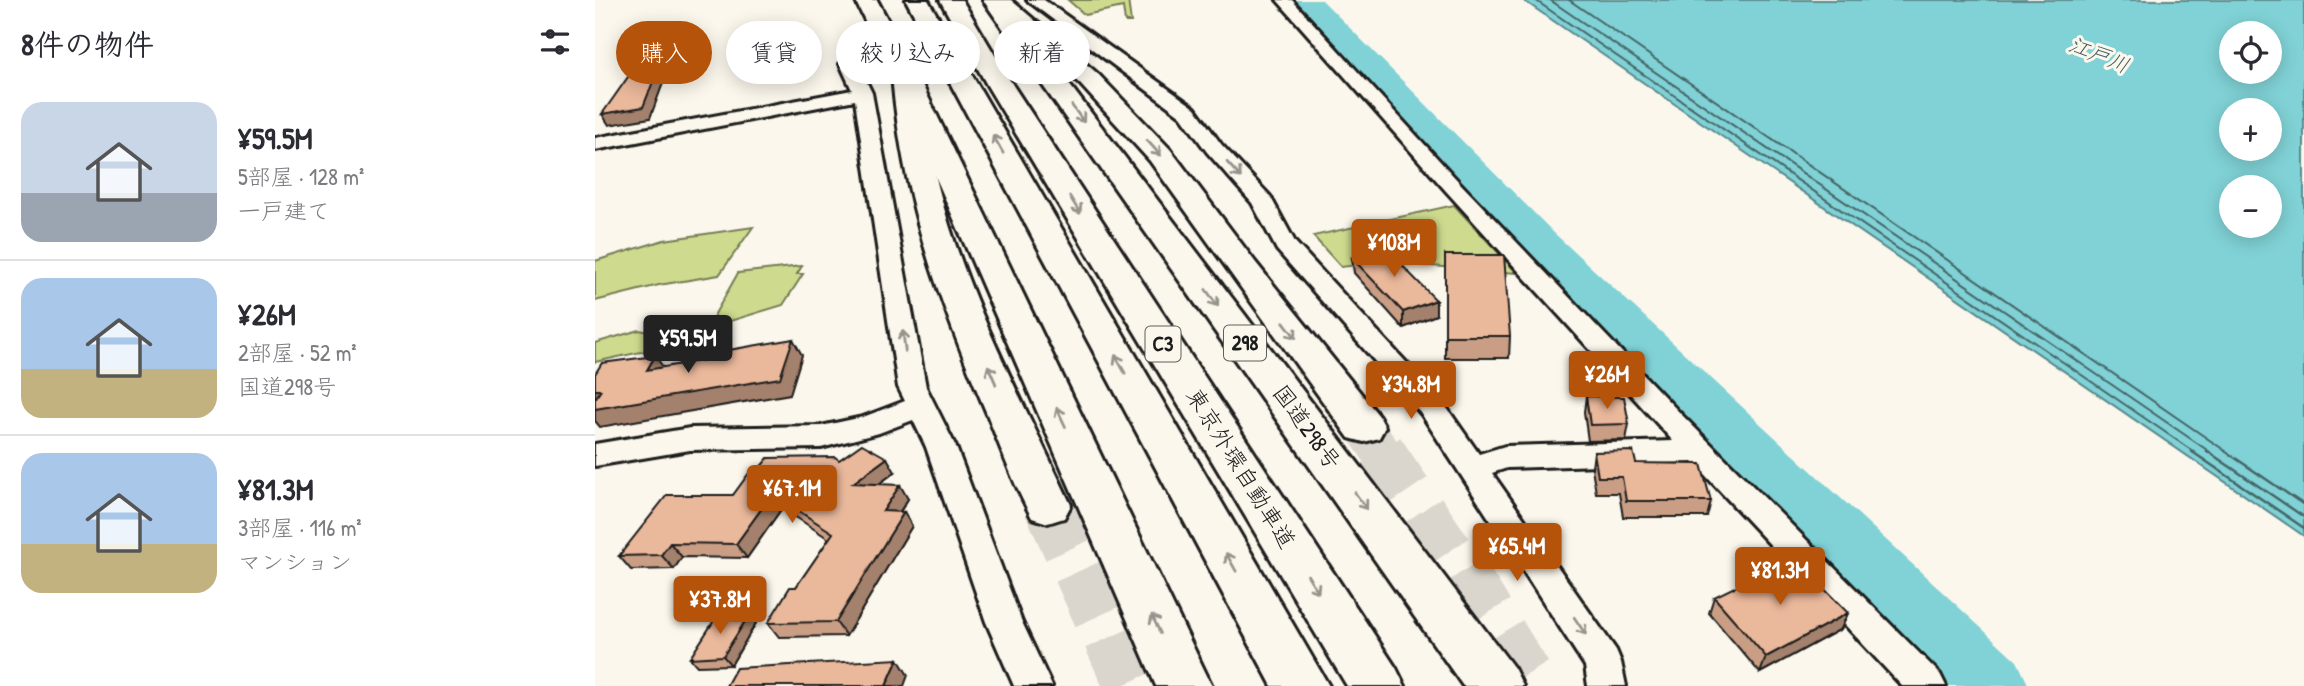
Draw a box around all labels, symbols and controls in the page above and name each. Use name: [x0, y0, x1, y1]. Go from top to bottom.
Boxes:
chip: 購入: [616, 21, 712, 84]
chip: 賃貸: [726, 21, 822, 84]
chip: 絞り込み: [836, 21, 980, 84]
chip: 新着: [994, 21, 1090, 84]
map controls: [2219, 21, 2282, 238]
button: locate: [2219, 21, 2282, 84]
icon: filters: [536, 23, 574, 61]
text: 8件の物件: [21, 24, 154, 64]
water label: 江戸川: [2065, 29, 2134, 80]
button: +: [2219, 98, 2282, 161]
one-way arrow: [1071, 104, 1085, 123]
text: ¥59.5M: [238, 118, 313, 158]
icon: home: [77, 130, 161, 214]
one-way arrow: [991, 134, 1005, 154]
one-way arrow: [1146, 139, 1162, 157]
text: 5部屋 · 128 m²: [238, 161, 364, 192]
one-way arrow: [1225, 161, 1242, 178]
button: −: [2219, 175, 2282, 238]
one-way arrow: [1069, 194, 1083, 214]
text: 一戸建て: [238, 195, 330, 226]
pin: ¥108M: [1345, 219, 1443, 279]
text: ¥108M: [1368, 226, 1420, 257]
one-way arrow: [1204, 288, 1219, 307]
text: ¥26M: [238, 294, 296, 334]
icon: home: [77, 306, 161, 390]
pin: ¥59.5M: [631, 316, 745, 375]
one-way arrow: [1282, 320, 1297, 339]
text: ¥59.5M: [659, 322, 717, 353]
road number: C3: [1145, 326, 1181, 362]
road number: 298: [1224, 326, 1266, 360]
one-way arrow: [898, 330, 911, 352]
text: 2部屋 · 52 m²: [238, 337, 357, 368]
pin: ¥26M: [1566, 352, 1648, 411]
one-way arrow: [1113, 354, 1127, 374]
text: ¥26M: [1585, 358, 1629, 389]
pin: ¥34.8M: [1354, 362, 1468, 421]
one-way arrow: [985, 364, 998, 386]
text: ¥34.8M: [1382, 368, 1440, 399]
text: 国道298号: [238, 371, 336, 402]
street label: 国道298号: [1266, 378, 1349, 476]
street label: 東京外環自動車道: [1180, 382, 1303, 554]
one-way arrow: [1054, 407, 1067, 428]
pin: ¥67.1M: [735, 466, 849, 525]
text: ¥81.3M: [238, 469, 314, 509]
text: ¥67.1M: [763, 472, 821, 503]
icon: home: [77, 481, 161, 565]
one-way arrow: [1354, 491, 1368, 510]
text: 3部屋 · 116 m²: [238, 512, 362, 543]
pin: ¥65.4M: [1460, 524, 1574, 583]
text: ¥65.4M: [1489, 530, 1545, 561]
text: マンション: [238, 546, 352, 577]
pin: ¥81.3M: [1723, 548, 1837, 607]
one-way arrow: [1224, 553, 1238, 573]
text: ¥81.3M: [1751, 554, 1809, 585]
one-way arrow: [1307, 574, 1321, 594]
pin: ¥37.8M: [663, 576, 777, 636]
text: ¥37.8M: [690, 583, 750, 614]
one-way arrow: [1149, 614, 1162, 635]
one-way arrow: [1573, 616, 1587, 635]

